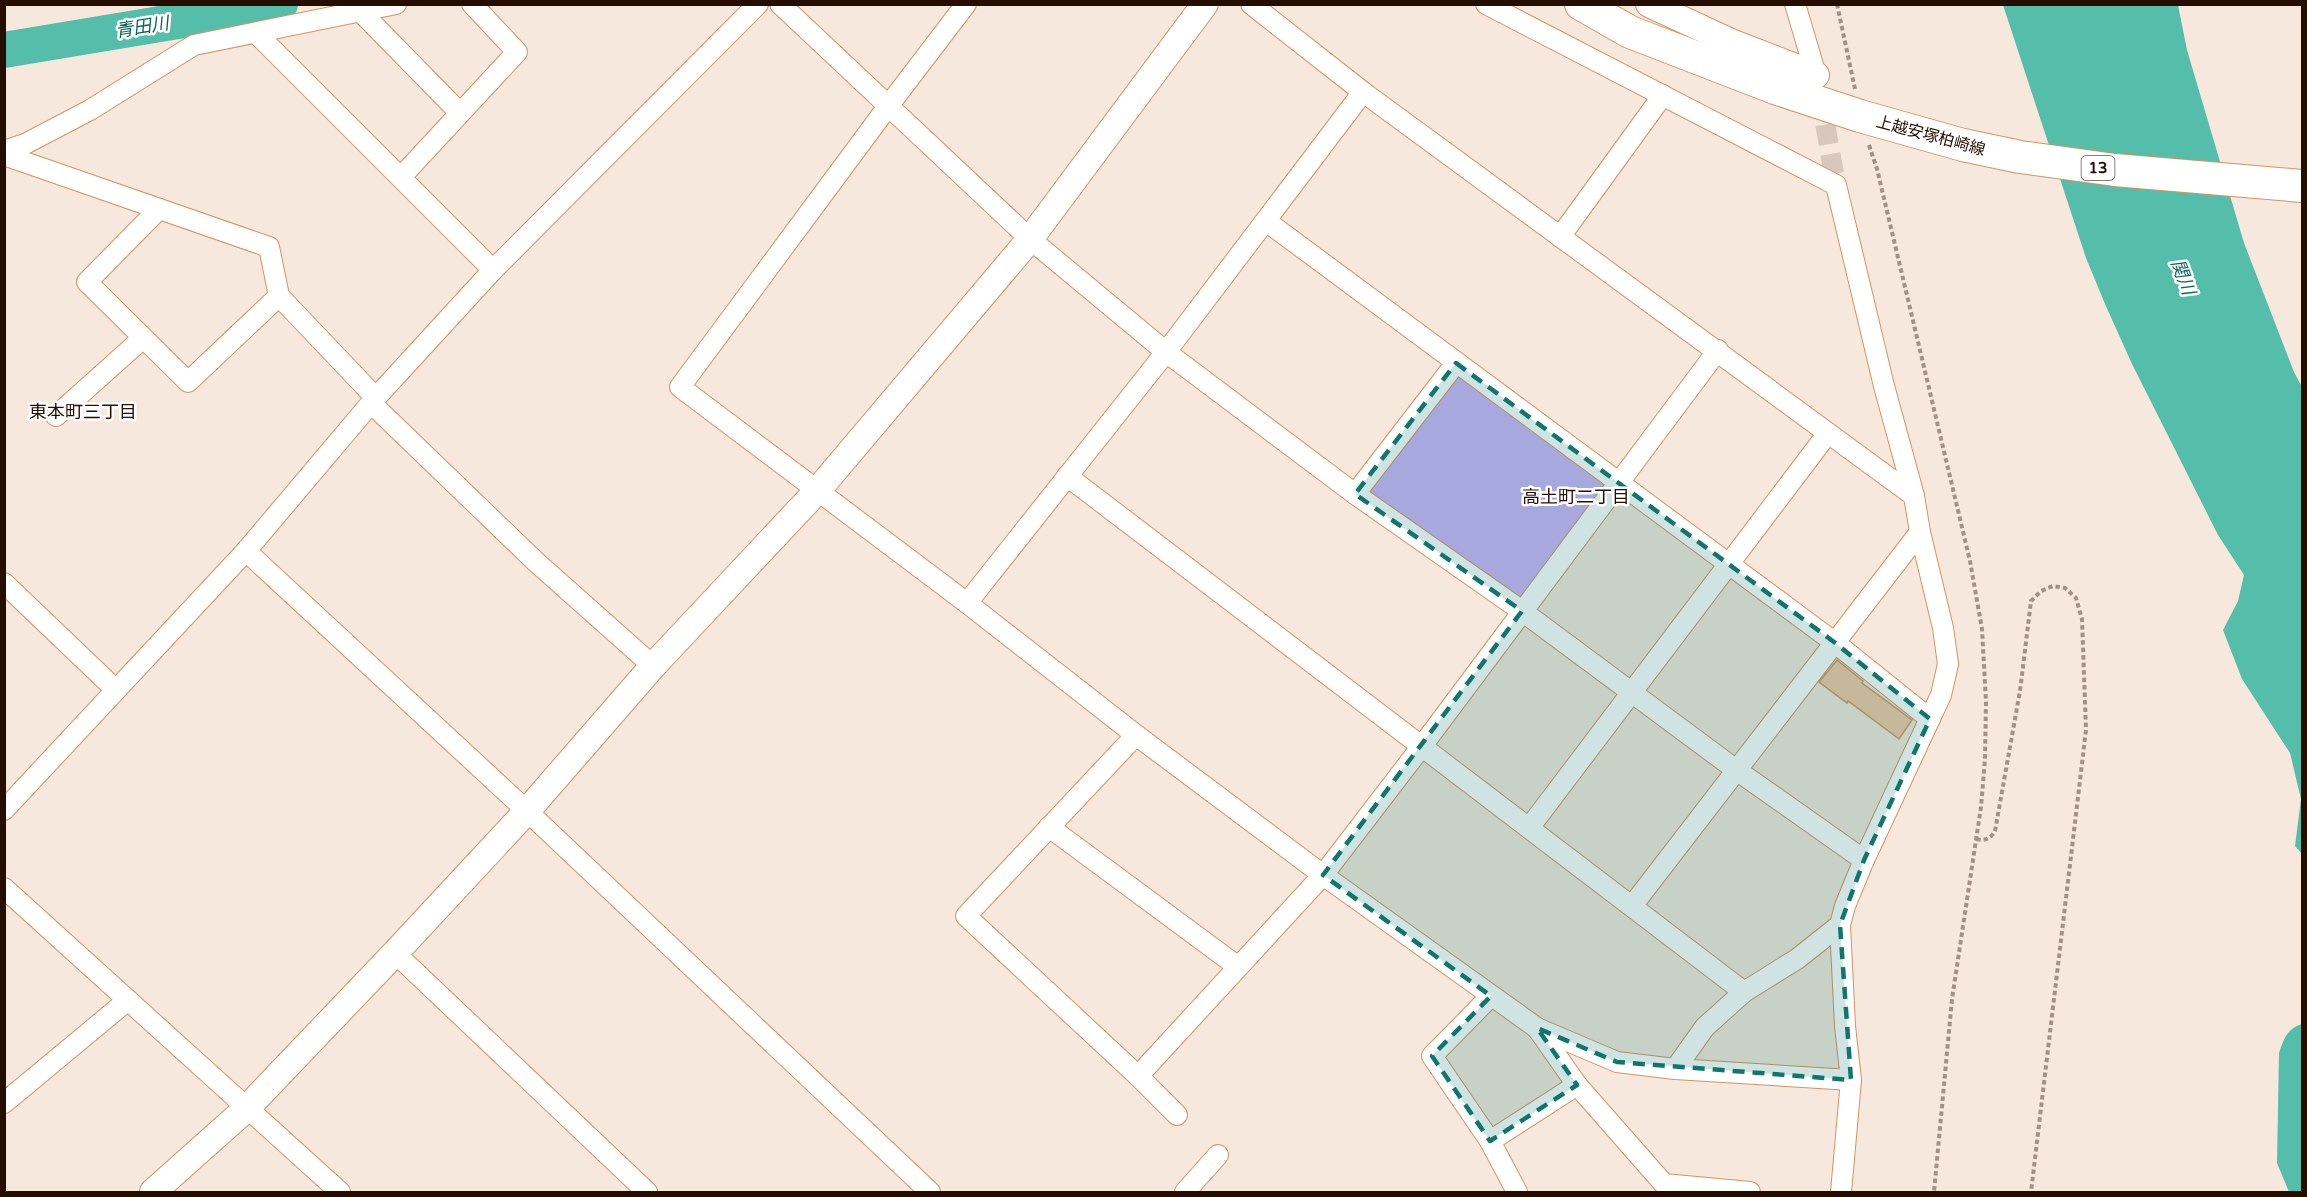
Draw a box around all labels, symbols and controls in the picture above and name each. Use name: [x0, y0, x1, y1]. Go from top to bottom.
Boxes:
water label: 青田川: [114, 12, 172, 42]
street label: 上越安塚柏崎線: [1874, 112, 1987, 160]
road number: 13: [2082, 156, 2114, 180]
water label: 関川: [2166, 256, 2200, 300]
district label: 東本町三丁目: [29, 401, 137, 423]
district label: 高土町二丁目: [1522, 486, 1630, 508]

